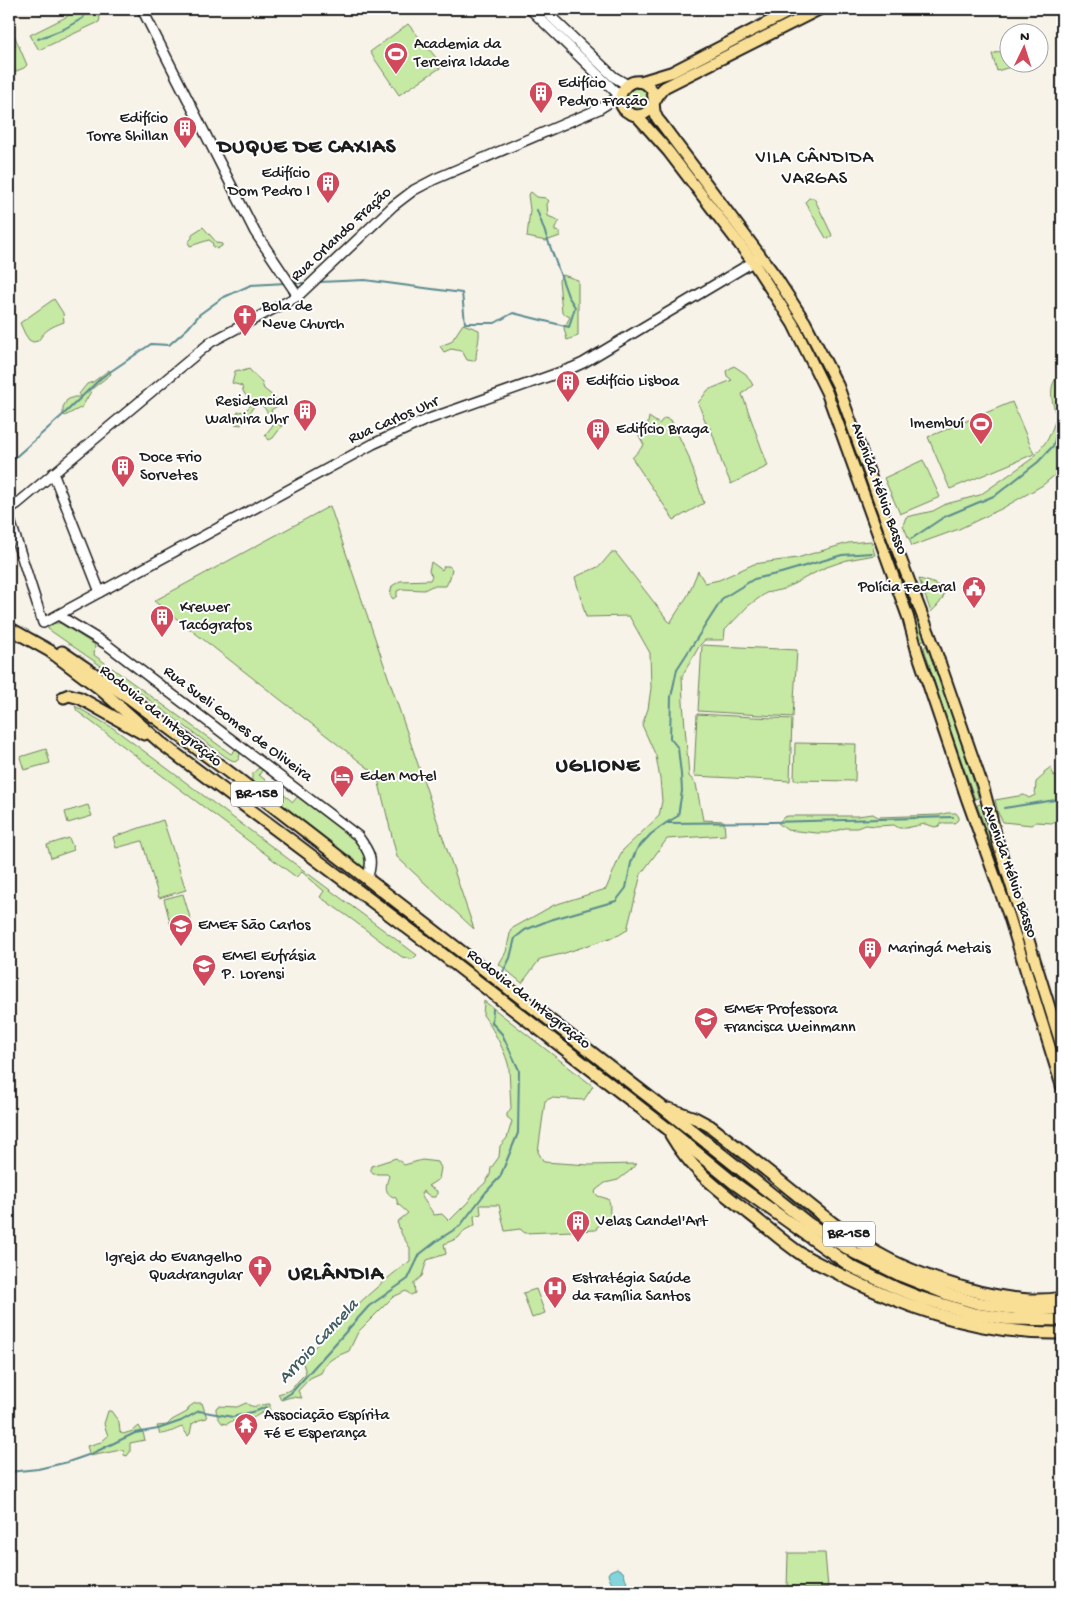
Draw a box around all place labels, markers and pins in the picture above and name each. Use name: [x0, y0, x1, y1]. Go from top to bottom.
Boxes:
place label: Academia da Terceira Idade: [413, 36, 510, 73]
sports icon: Academia da Terceira Idade: [383, 41, 409, 75]
place label: Edifício Pedro Fração: [557, 75, 648, 112]
building icon: Edifício Pedro Fração: [528, 80, 554, 114]
place label: Edifício Torre Shillan: [86, 110, 168, 147]
building icon: Edifício Torre Shillan: [172, 115, 198, 149]
place label: Edifício Dom Pedro I: [227, 165, 310, 202]
building icon: Edifício Dom Pedro I: [315, 170, 341, 204]
place label: Bola de Neve Church: [261, 298, 345, 335]
church icon: Bola de Neve Church: [232, 303, 258, 337]
building icon: Edifício Lisboa: [555, 369, 581, 403]
place label: Edifício Lisboa: [586, 373, 680, 392]
place label: Residencial Walmira Uhr: [205, 393, 289, 430]
building icon: Residencial Walmira Uhr: [292, 398, 318, 432]
sports icon: Imembuí: [968, 411, 994, 445]
place label: Imembuí: [910, 415, 965, 434]
building icon: Edifício Braga: [585, 417, 611, 451]
place label: Edifício Braga: [616, 421, 710, 440]
place label: Doce Frio Sorvetes: [139, 449, 202, 486]
building icon: Doce Frio Sorvetes: [110, 454, 136, 488]
public building icon: Polícia Federal: [961, 575, 987, 609]
place label: Polícia Federal: [857, 579, 956, 598]
place label: Krewer Tacógrafos: [179, 599, 253, 636]
building icon: Krewer Tacógrafos: [149, 604, 175, 638]
hotel icon: Eden Motel: [329, 764, 355, 798]
place label: Eden Motel: [360, 768, 437, 787]
school or university icon: EMEF São Carlos: [168, 913, 194, 947]
place label: EMEF São Carlos: [198, 917, 311, 936]
building icon: Maringá Metais: [857, 936, 883, 970]
place label: Maringá Metais: [888, 940, 992, 959]
place label: EMEI Eufrásia P. Lorensi: [221, 948, 317, 985]
school or university icon: EMEI Eufrásia P. Lorensi: [191, 953, 217, 987]
place label: EMEF Professora Francisca Weinmann: [723, 1001, 856, 1038]
school or university icon: EMEF Professora Francisca Weinmann: [693, 1006, 719, 1040]
building icon: Velas Candel'Art: [565, 1209, 591, 1243]
place label: Velas Candel'Art: [595, 1213, 709, 1232]
place label: Igreja do Evangelho Quadrangular: [105, 1249, 243, 1286]
church icon: Igreja do Evangelho Quadrangular: [247, 1254, 273, 1288]
place label: Estratégia Saúde da Família Santos: [572, 1270, 691, 1307]
hospital icon: Estratégia Saúde da Família Santos: [542, 1275, 568, 1309]
place label: Associação Espírita Fé E Esperança: [263, 1407, 391, 1444]
temple icon: Associação Espírita Fé E Esperança: [233, 1412, 259, 1446]

